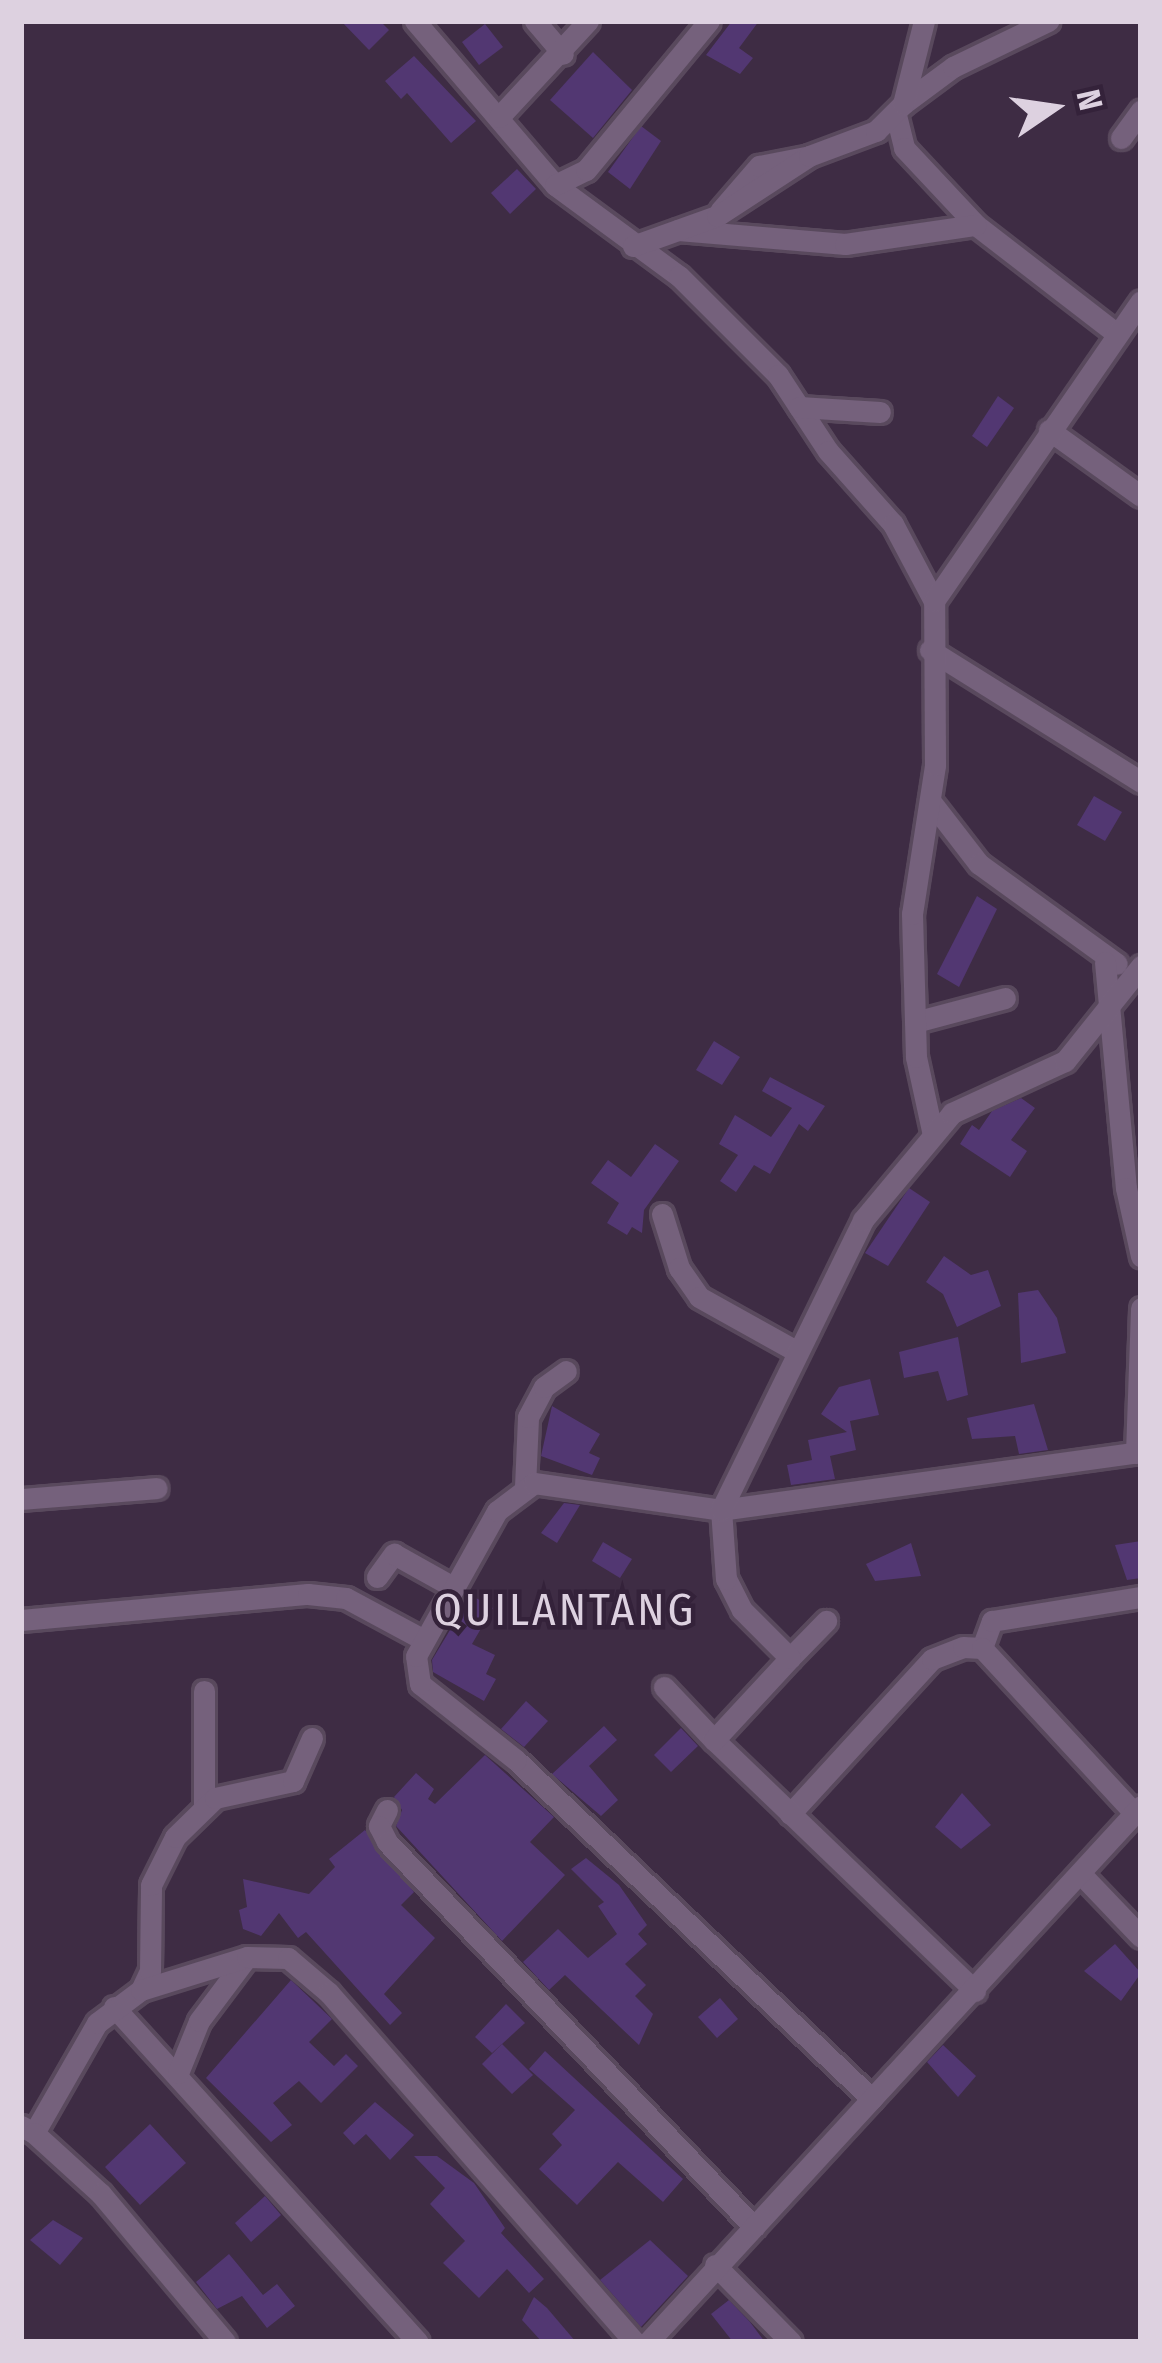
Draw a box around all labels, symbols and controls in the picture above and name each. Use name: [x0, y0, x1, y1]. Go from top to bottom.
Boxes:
north arrow: [994, 48, 1114, 168]
text: N: [1067, 86, 1111, 114]
district label: QUILANTANG: [434, 1584, 696, 1638]

